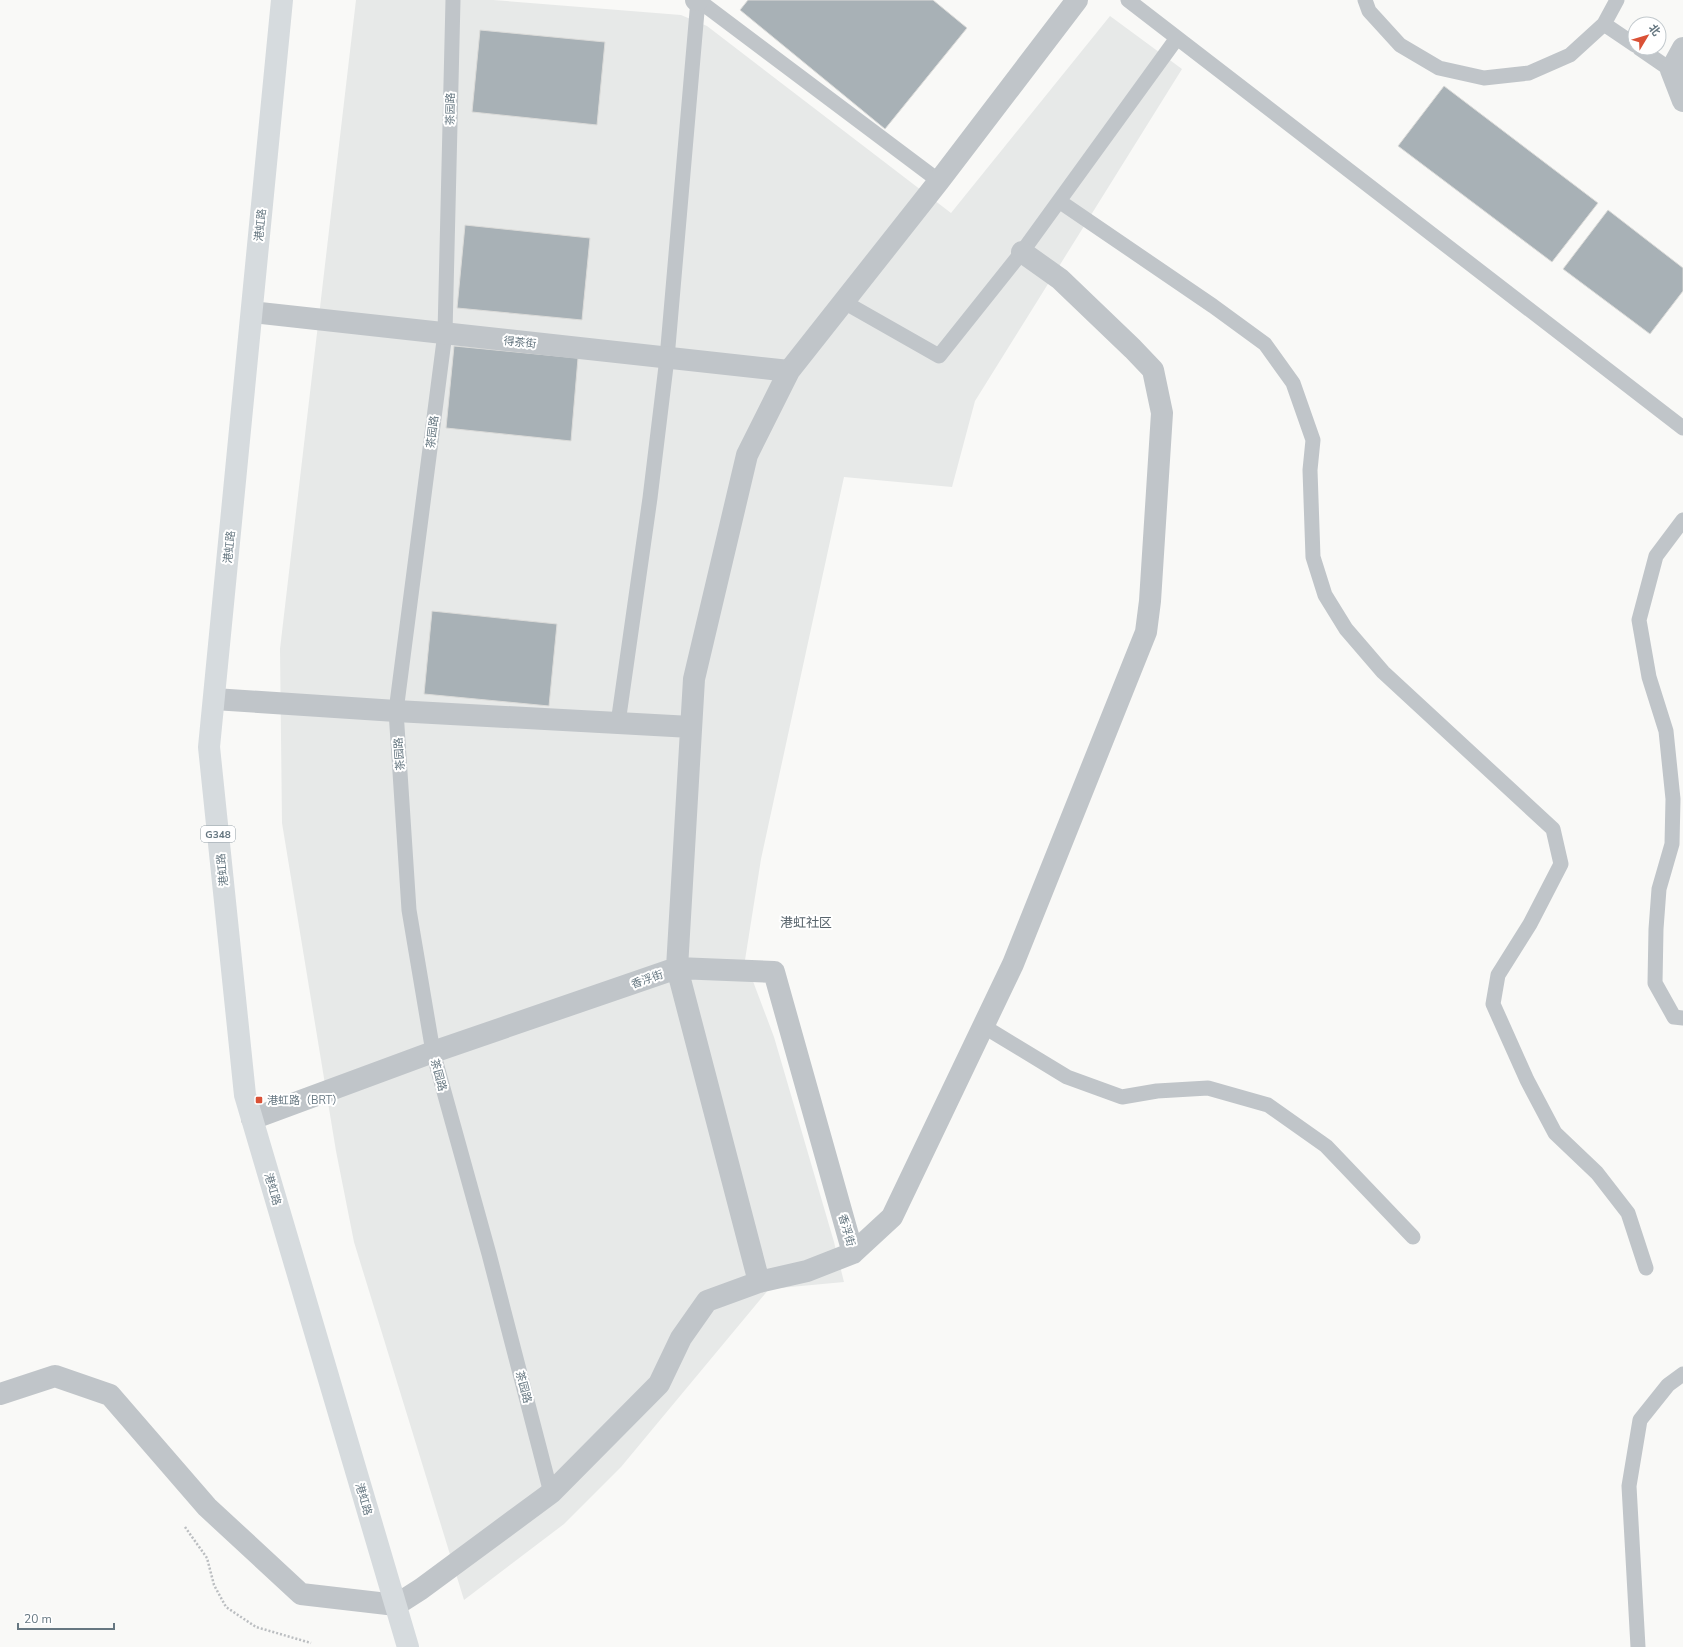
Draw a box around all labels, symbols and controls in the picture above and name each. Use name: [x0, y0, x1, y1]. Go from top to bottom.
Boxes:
north arrow: [1627, 16, 1667, 56]
text: 北: [1645, 21, 1664, 39]
street label: 茶园路: [443, 92, 458, 126]
street label: 港虹路: [251, 208, 270, 242]
street label: 得茶街: [503, 333, 537, 352]
street label: 茶园路: [423, 415, 442, 449]
street label: 港虹路: [220, 530, 239, 564]
street label: 茶园路: [391, 737, 408, 771]
road number: G348: [201, 826, 235, 842]
street label: 港虹路: [213, 853, 232, 887]
district label: 港虹社区: [780, 914, 832, 932]
street label: 香浮街: [629, 967, 665, 992]
street label: 茶园路: [427, 1057, 450, 1093]
place label: 港虹路（BRT）: [267, 1093, 343, 1108]
marker: 港虹路（BRT）: [254, 1095, 264, 1105]
street label: 港虹路: [261, 1171, 284, 1207]
street label: 香浮街: [835, 1212, 858, 1248]
street label: 茶园路: [512, 1369, 535, 1405]
street label: 港虹路: [352, 1481, 375, 1517]
scale bar: [18, 1605, 114, 1631]
text: 20 m: [24, 1611, 52, 1627]

